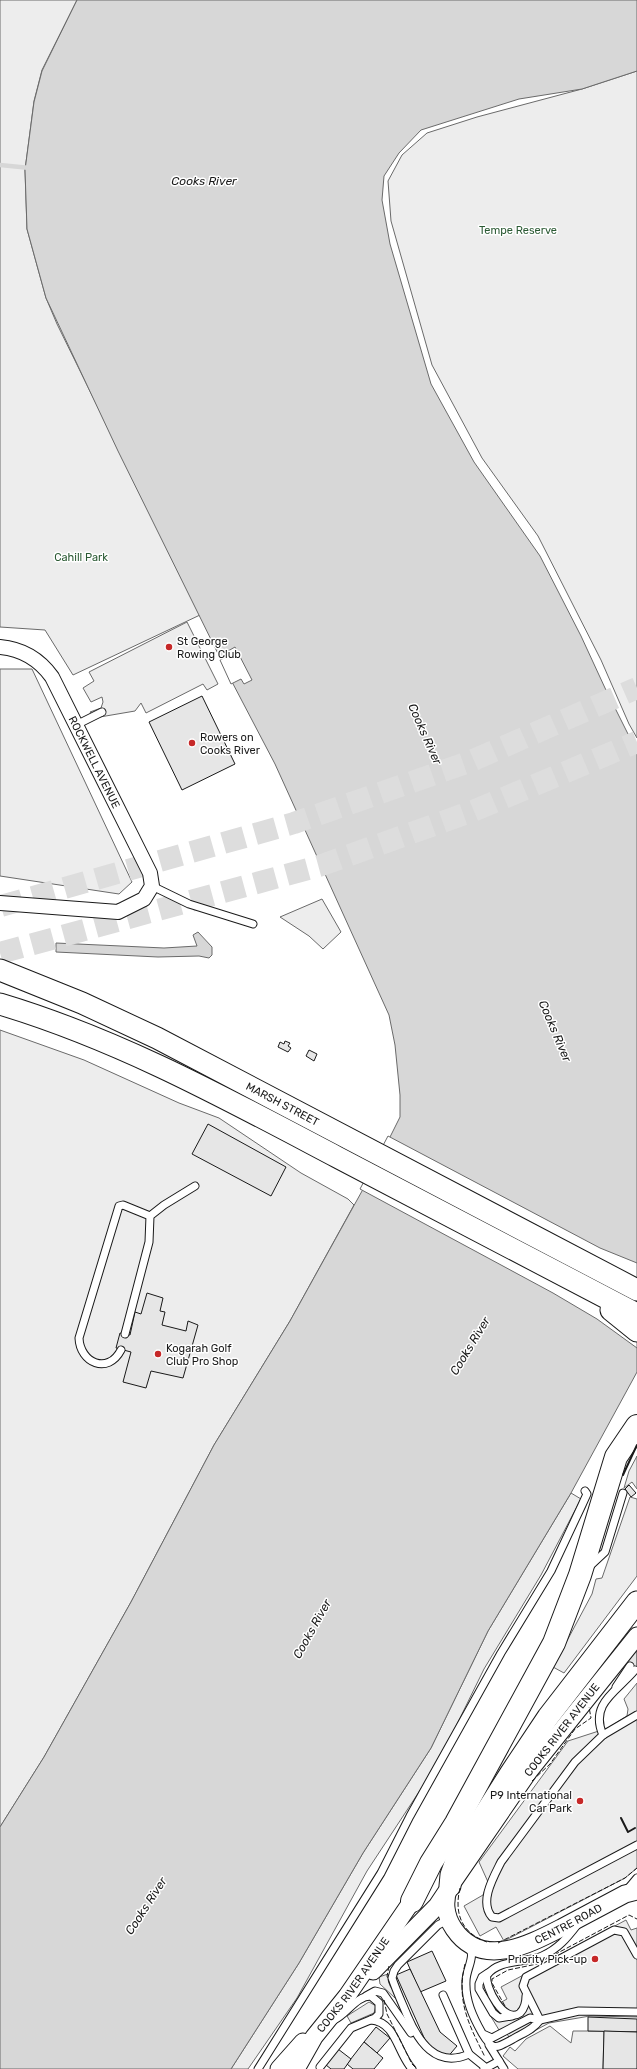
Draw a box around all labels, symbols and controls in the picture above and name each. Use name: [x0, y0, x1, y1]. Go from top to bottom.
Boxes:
water label: Cooks River: [171, 174, 237, 188]
park label: Tempe Reserve: [479, 224, 557, 237]
park label: Cahill Park: [54, 551, 108, 564]
place label: St George Rowing Club: [177, 635, 241, 661]
marker: St George Rowing Club: [164, 642, 174, 652]
water label: Cooks River: [405, 701, 445, 767]
street label: ROCKWELL AVENUE: [66, 714, 123, 811]
place label: Rowers on Cooks River: [200, 731, 261, 757]
marker: Rowers on Cooks River: [187, 738, 197, 748]
water label: Cooks River: [536, 998, 574, 1064]
street label: MARSH STREET: [244, 1079, 322, 1129]
water label: Cooks River: [447, 1314, 493, 1378]
place label: Kogarah Golf Club Pro Shop: [166, 1342, 238, 1368]
marker: Kogarah Golf Club Pro Shop: [153, 1349, 163, 1359]
water label: Cooks River: [290, 1597, 334, 1661]
street label: COOKS RIVER AVENUE: [522, 1681, 603, 1779]
place label: P9 International Car Park: [490, 1789, 572, 1815]
marker: P9 International Car Park: [575, 1796, 585, 1806]
water label: Cooks River: [122, 1874, 170, 1937]
street label: CENTRE ROAD: [532, 1901, 604, 1947]
street label: COOKS RIVER AVENUE: [314, 1934, 392, 2035]
place label: Priority Pick-up: [508, 1953, 587, 1966]
marker: Priority Pick-up: [590, 1954, 600, 1964]

